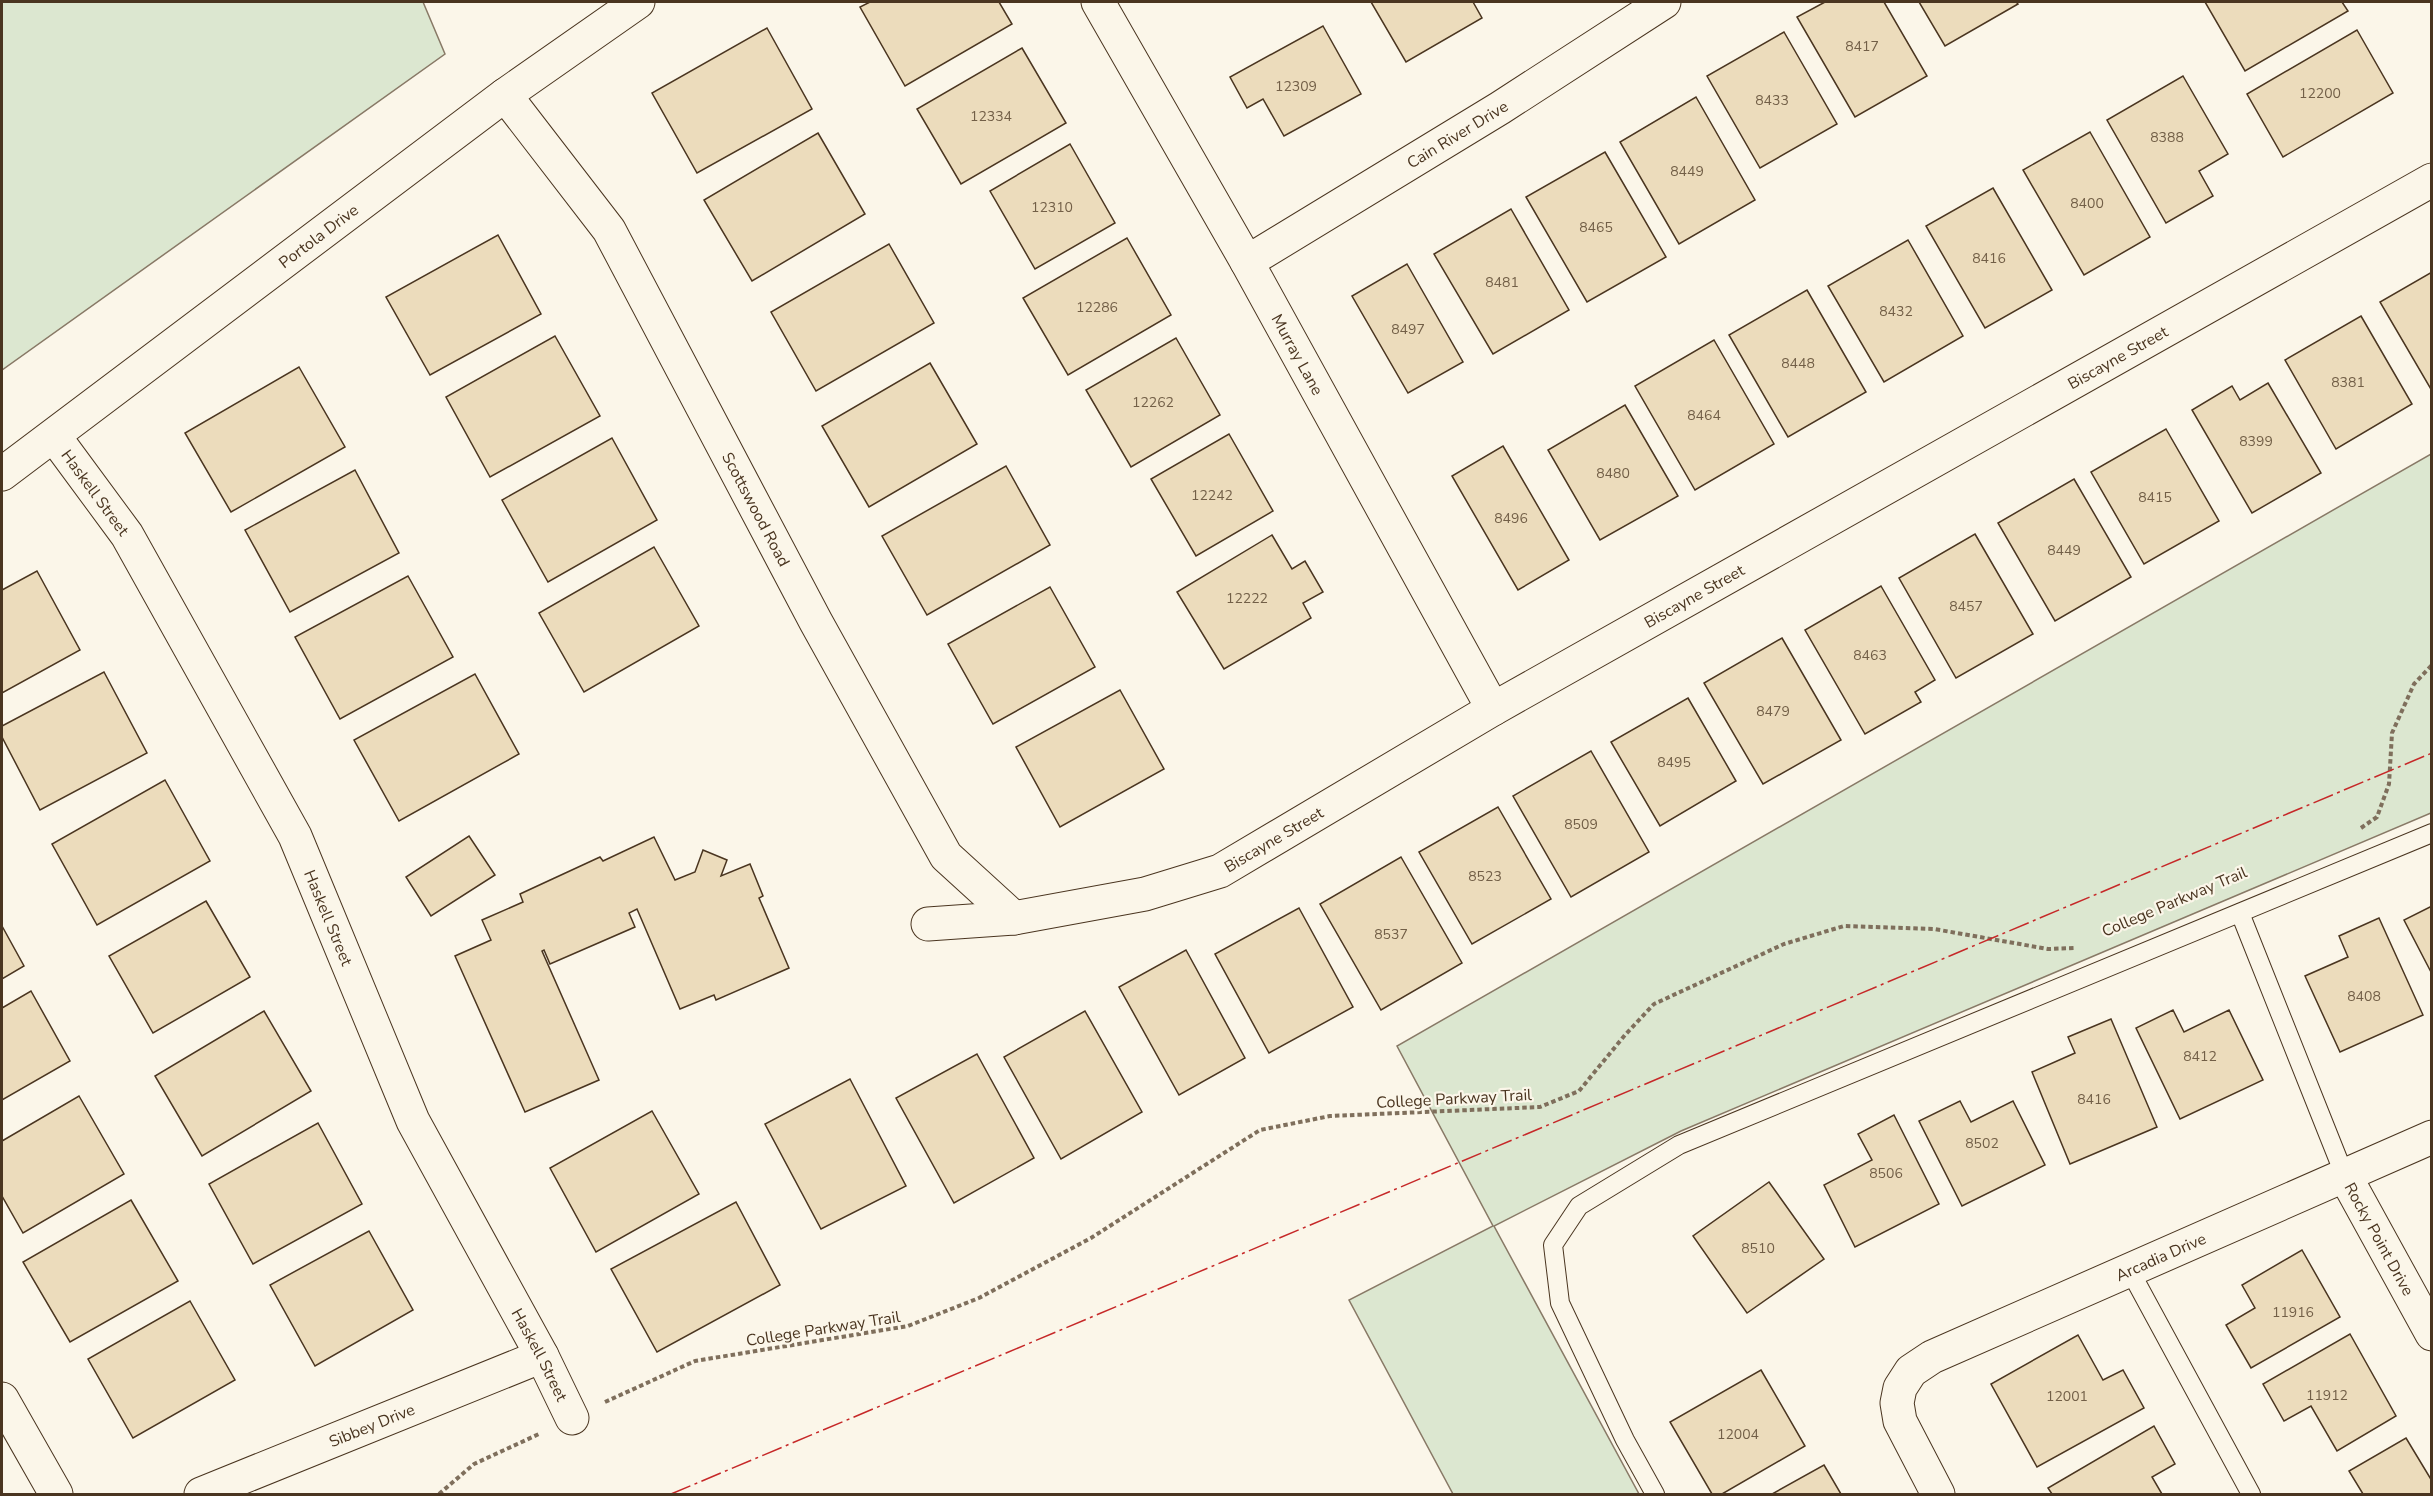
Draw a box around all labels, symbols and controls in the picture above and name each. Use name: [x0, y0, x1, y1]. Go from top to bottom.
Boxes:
house number: 8417: [1845, 37, 1879, 56]
house number: 12309: [1275, 77, 1317, 96]
house number: 12200: [2299, 84, 2341, 103]
house number: 8433: [1755, 91, 1789, 110]
street label: Cain River Drive: [1403, 96, 1513, 174]
house number: 12334: [970, 107, 1012, 126]
house number: 8388: [2150, 128, 2184, 147]
house number: 8449: [1670, 162, 1704, 181]
house number: 8400: [2070, 194, 2104, 213]
house number: 12310: [1031, 198, 1073, 217]
street label: Portola Drive: [274, 199, 363, 274]
house number: 8465: [1579, 218, 1613, 237]
house number: 8416: [1972, 249, 2006, 268]
house number: 8481: [1485, 273, 1519, 292]
house number: 12286: [1076, 298, 1118, 317]
house number: 8432: [1879, 302, 1913, 321]
street label: Murray Lane: [1266, 310, 1328, 399]
house number: 8497: [1391, 320, 1425, 339]
street label: Biscayne Street: [2064, 321, 2172, 395]
house number: 8448: [1781, 354, 1815, 373]
house number: 8381: [2331, 373, 2365, 392]
house number: 12262: [1132, 393, 1174, 412]
house number: 8464: [1687, 406, 1721, 425]
house number: 8399: [2239, 432, 2273, 451]
street label: Haskell Street: [56, 445, 134, 541]
street label: Scottswood Road: [716, 449, 795, 571]
house number: 8480: [1596, 464, 1630, 483]
house number: 12242: [1191, 486, 1233, 505]
house number: 8415: [2138, 488, 2172, 507]
house number: 8496: [1494, 509, 1528, 528]
house number: 8449: [2047, 541, 2081, 560]
street label: Biscayne Street: [1640, 559, 1749, 634]
house number: 12222: [1226, 589, 1268, 608]
house number: 8457: [1949, 597, 1983, 616]
house number: 8463: [1853, 646, 1887, 665]
house number: 8479: [1756, 702, 1790, 721]
house number: 8495: [1657, 753, 1691, 772]
street label: Biscayne Street: [1220, 802, 1328, 878]
house number: 8509: [1564, 815, 1598, 834]
street label: College Parkway Trail: [2098, 861, 2251, 942]
street label: Haskell Street: [298, 867, 358, 970]
house number: 8523: [1468, 867, 1502, 886]
house number: 8537: [1374, 925, 1408, 944]
house number: 8408: [2347, 987, 2381, 1006]
house number: 8412: [2183, 1047, 2217, 1066]
street label: College Parkway Trail: [1376, 1084, 1533, 1114]
house number: 8416: [2077, 1090, 2111, 1109]
house number: 8502: [1965, 1134, 1999, 1153]
house number: 8506: [1869, 1164, 1903, 1183]
street label: Rocky Point Drive: [2339, 1179, 2419, 1300]
street label: Arcadia Drive: [2112, 1228, 2210, 1287]
house number: 8510: [1741, 1239, 1775, 1258]
house number: 11916: [2272, 1303, 2314, 1322]
street label: Haskell Street: [506, 1304, 572, 1405]
street label: College Parkway Trail: [745, 1306, 902, 1352]
house number: 11912: [2306, 1386, 2348, 1405]
house number: 12001: [2046, 1387, 2088, 1406]
street label: Sibbey Drive: [326, 1399, 418, 1453]
house number: 12004: [1717, 1425, 1759, 1444]

